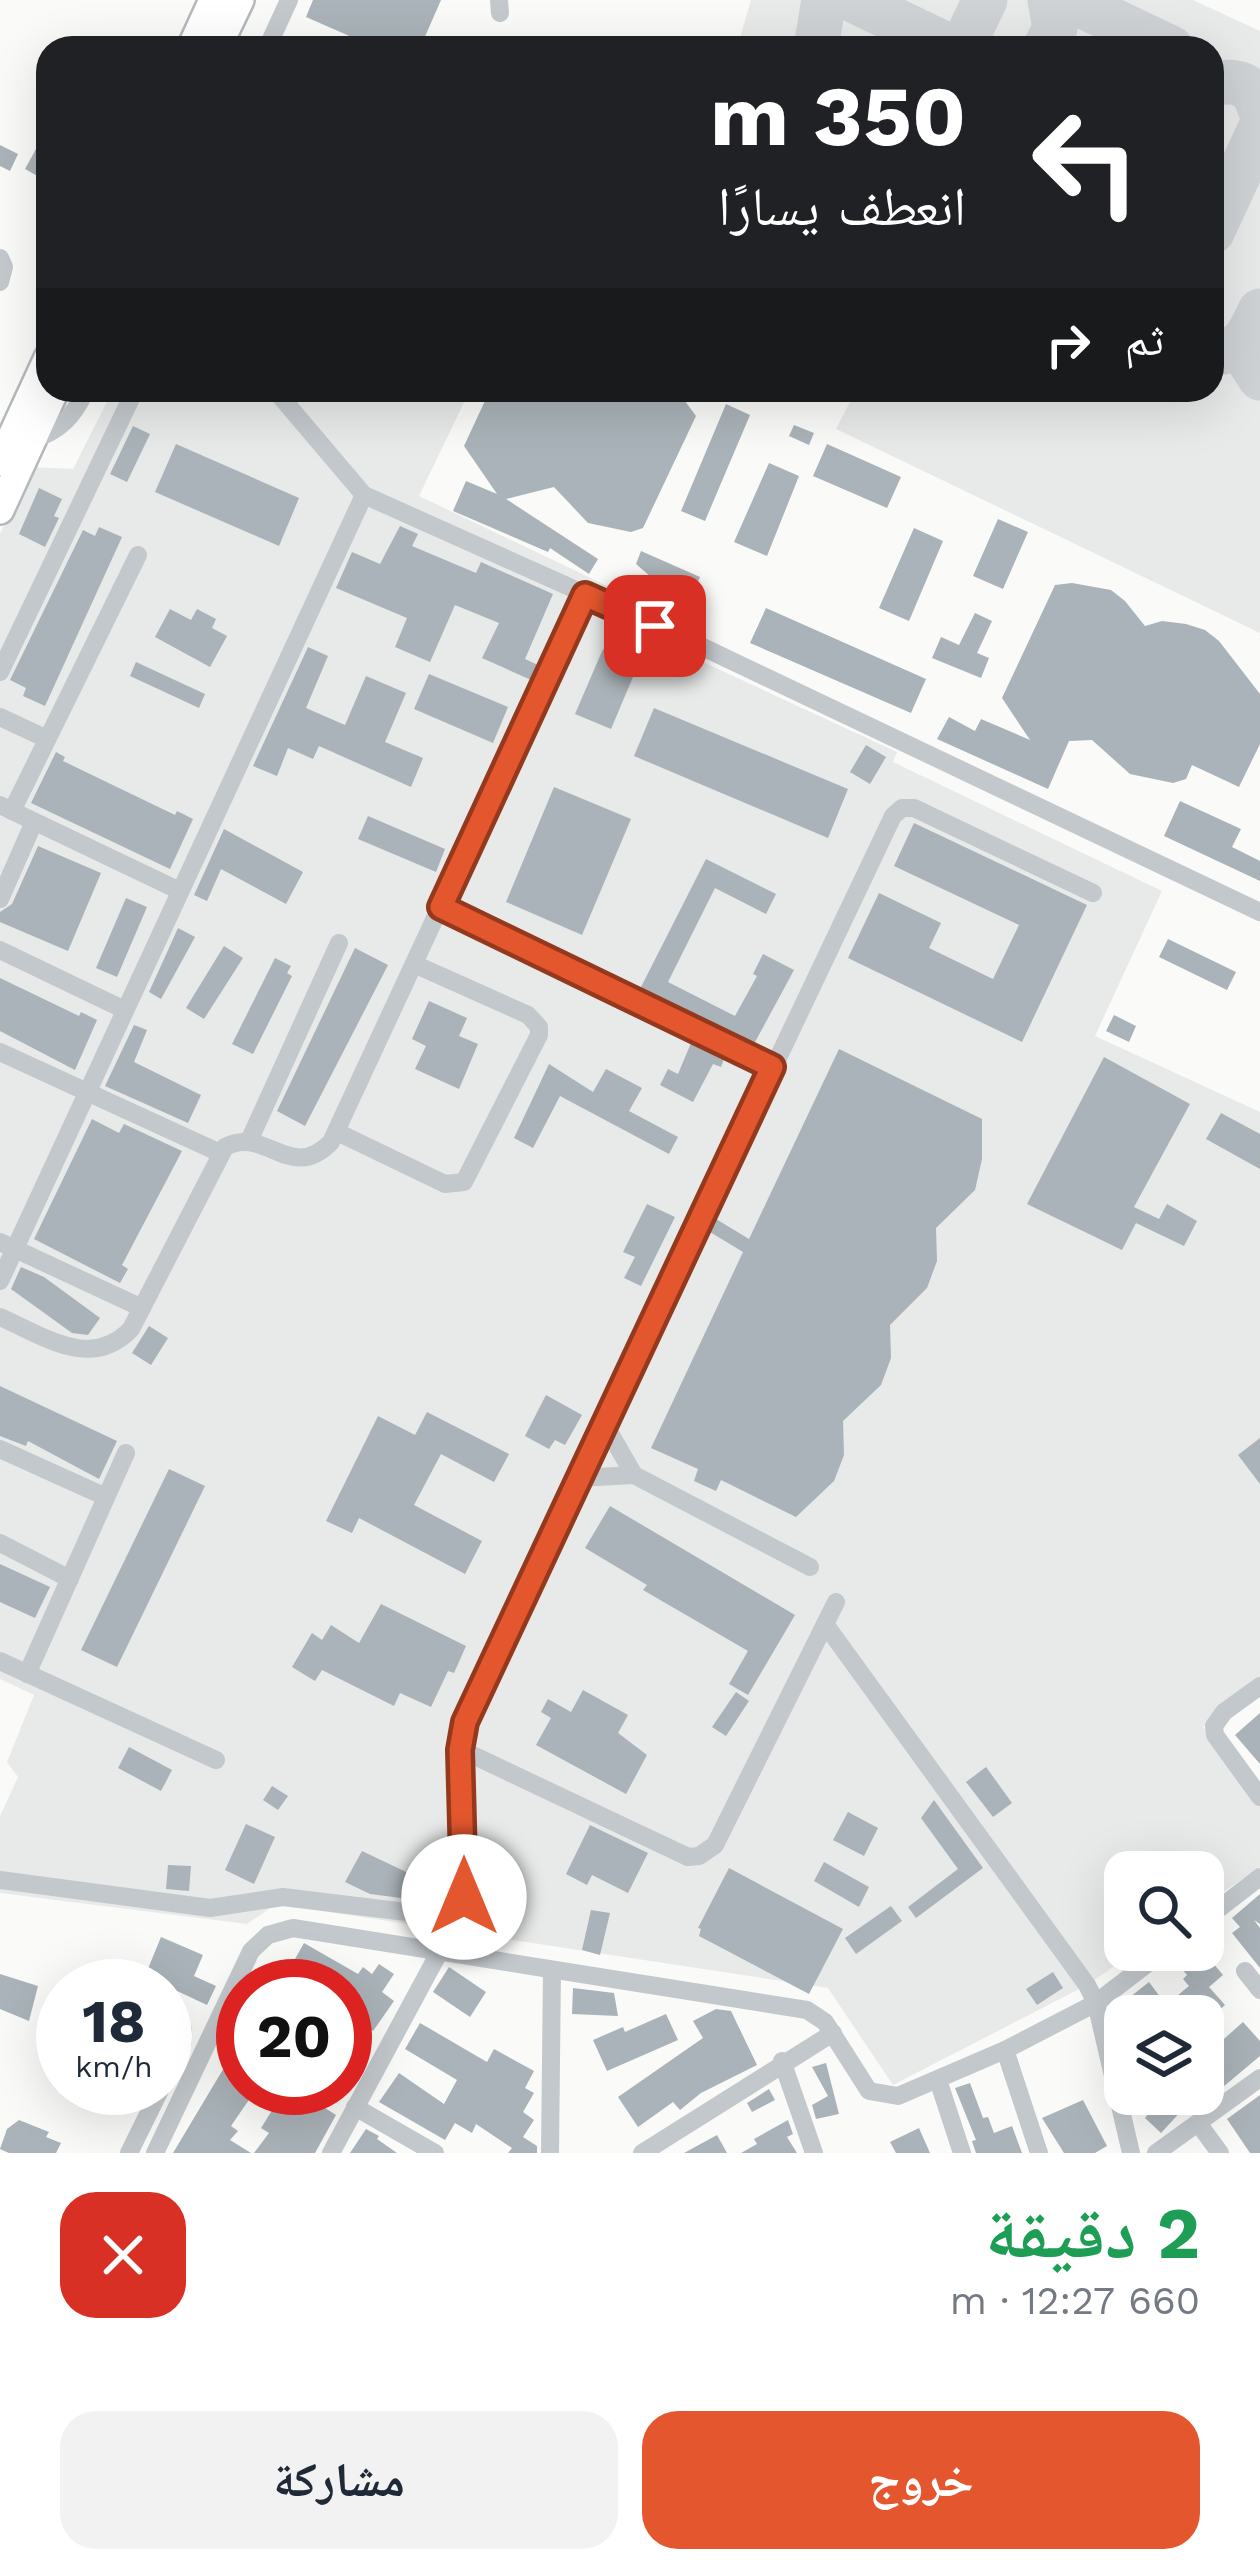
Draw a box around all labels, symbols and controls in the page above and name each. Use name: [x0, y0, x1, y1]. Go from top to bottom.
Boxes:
text: 350 m: [710, 67, 966, 165]
icon: left: [1008, 84, 1164, 240]
text: انعطف يسارًا: [718, 175, 966, 238]
icon: right: [1035, 312, 1101, 378]
text: ثم: [1125, 313, 1164, 366]
pin: [604, 575, 706, 677]
icon: arrive: [622, 593, 688, 659]
position arrow: [401, 1834, 527, 1960]
map controls: [1104, 1851, 1224, 2115]
button: search: [1104, 1851, 1224, 1971]
speed limit sign: 20: [216, 1959, 372, 2115]
text: 18: [82, 1986, 146, 2057]
button: layers: [1104, 1995, 1224, 2115]
text: km/h: [75, 2049, 153, 2084]
text: 2 دقيقة: [985, 2191, 1200, 2275]
button: close: [60, 2192, 186, 2318]
text: 660 m · 12:27: [950, 2278, 1200, 2323]
button: مشاركة: [60, 2411, 618, 2549]
button: خروج: [642, 2411, 1200, 2549]

